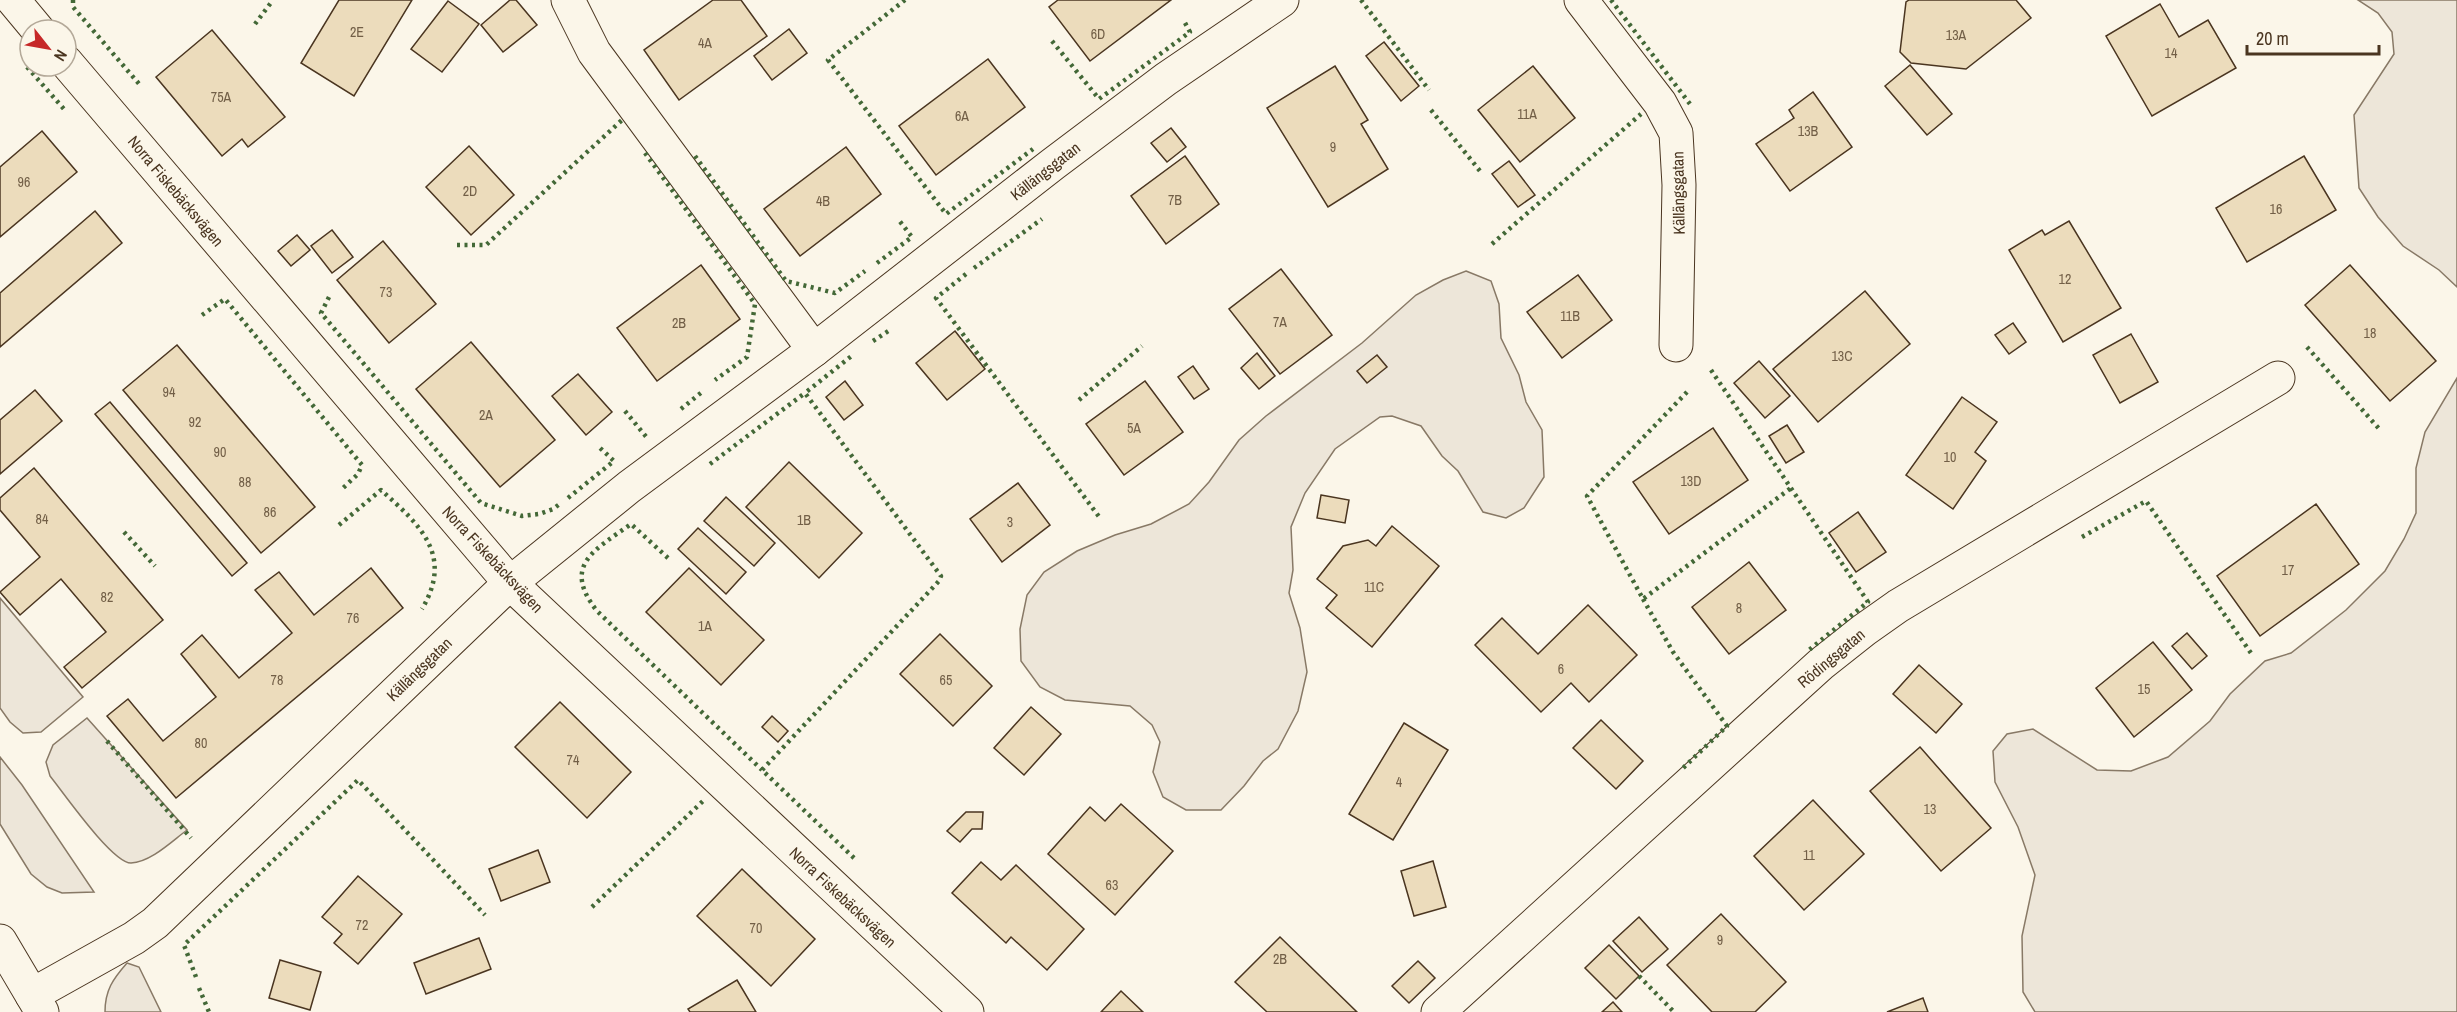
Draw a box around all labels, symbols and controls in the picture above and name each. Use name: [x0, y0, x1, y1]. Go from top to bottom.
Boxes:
north arrow: [18, 18, 78, 78]
scale bar: [2247, 18, 2379, 56]
house number: 2E: [350, 23, 364, 41]
house number: 6D: [1091, 25, 1105, 43]
house number: 13A: [1946, 26, 1967, 44]
text: 20 m: [2256, 26, 2289, 51]
house number: 4A: [698, 34, 712, 52]
house number: 14: [2165, 44, 2178, 62]
text: N: [49, 46, 73, 65]
house number: 75A: [211, 88, 232, 106]
house number: 11A: [1517, 105, 1537, 123]
house number: 6A: [955, 107, 969, 125]
house number: 13B: [1798, 122, 1819, 140]
street label: Norra Fiskebäcksvägen: [123, 131, 229, 251]
street label: Källängsgatan: [1005, 137, 1085, 205]
house number: 9: [1330, 138, 1336, 156]
street label: Källängsgatan: [1666, 151, 1690, 235]
house number: 96: [18, 173, 30, 191]
house number: 2D: [463, 182, 477, 200]
house number: 7B: [1168, 191, 1182, 209]
house number: 4B: [816, 192, 830, 210]
house number: 16: [2270, 200, 2282, 218]
house number: 12: [2059, 270, 2071, 288]
house number: 73: [380, 283, 392, 301]
house number: 11B: [1560, 307, 1580, 325]
house number: 7A: [1273, 313, 1287, 331]
house number: 2B: [672, 314, 686, 332]
house number: 18: [2364, 324, 2376, 342]
house number: 13C: [1831, 347, 1853, 365]
house number: 94: [163, 383, 176, 401]
house number: 2A: [479, 406, 493, 424]
house number: 92: [189, 413, 201, 431]
house number: 5A: [1127, 419, 1141, 437]
house number: 90: [214, 443, 226, 461]
house number: 10: [1944, 448, 1956, 466]
house number: 13D: [1680, 472, 1702, 490]
house number: 88: [239, 473, 251, 491]
street label: Norra Fiskebäcksvägen: [438, 501, 548, 617]
house number: 86: [264, 503, 276, 521]
house number: 84: [36, 510, 49, 528]
house number: 1B: [797, 511, 811, 529]
house number: 3: [1007, 513, 1013, 531]
house number: 17: [2282, 561, 2294, 579]
house number: 11C: [1364, 578, 1384, 596]
house number: 82: [101, 588, 113, 606]
house number: 8: [1736, 599, 1742, 617]
house number: 76: [347, 609, 359, 627]
house number: 1A: [698, 617, 712, 635]
street label: Rödingsgatan: [1793, 623, 1869, 693]
street label: Källängsgatan: [381, 632, 457, 706]
house number: 6: [1558, 660, 1564, 678]
house number: 78: [271, 671, 283, 689]
house number: 65: [940, 671, 952, 689]
house number: 15: [2138, 680, 2150, 698]
house number: 80: [195, 734, 207, 752]
house number: 74: [567, 751, 580, 769]
house number: 4: [1396, 773, 1403, 791]
house number: 13: [1924, 800, 1936, 818]
street label: Norra Fiskebäcksvägen: [785, 842, 901, 952]
house number: 11: [1803, 846, 1816, 864]
house number: 63: [1106, 876, 1118, 894]
house number: 72: [356, 916, 368, 934]
house number: 70: [750, 919, 762, 937]
house number: 9: [1717, 931, 1723, 949]
house number: 2B: [1273, 950, 1287, 968]

